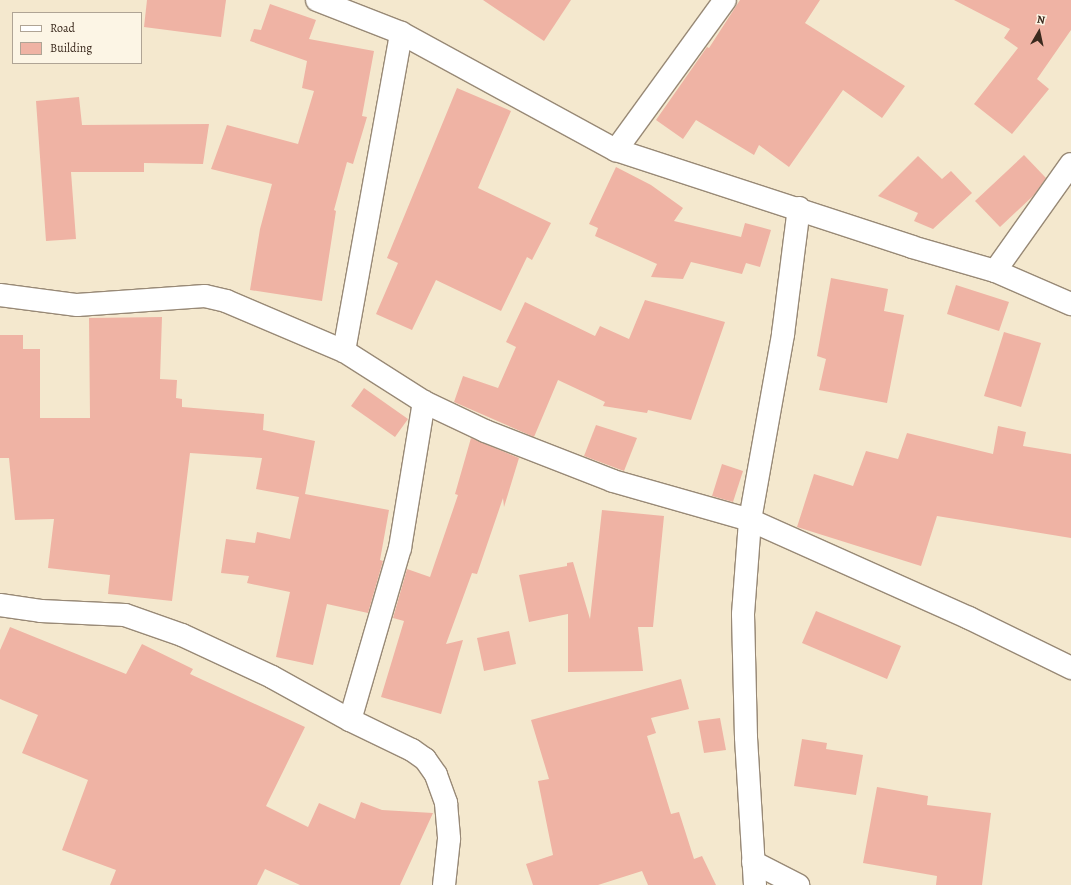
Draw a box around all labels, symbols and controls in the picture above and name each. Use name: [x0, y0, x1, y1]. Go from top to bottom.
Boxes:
legend: [12, 12, 142, 64]
north arrow: [1019, 12, 1059, 52]
text: N: [1036, 12, 1046, 28]
text: Road: [50, 20, 75, 36]
text: Building: [50, 40, 92, 56]

